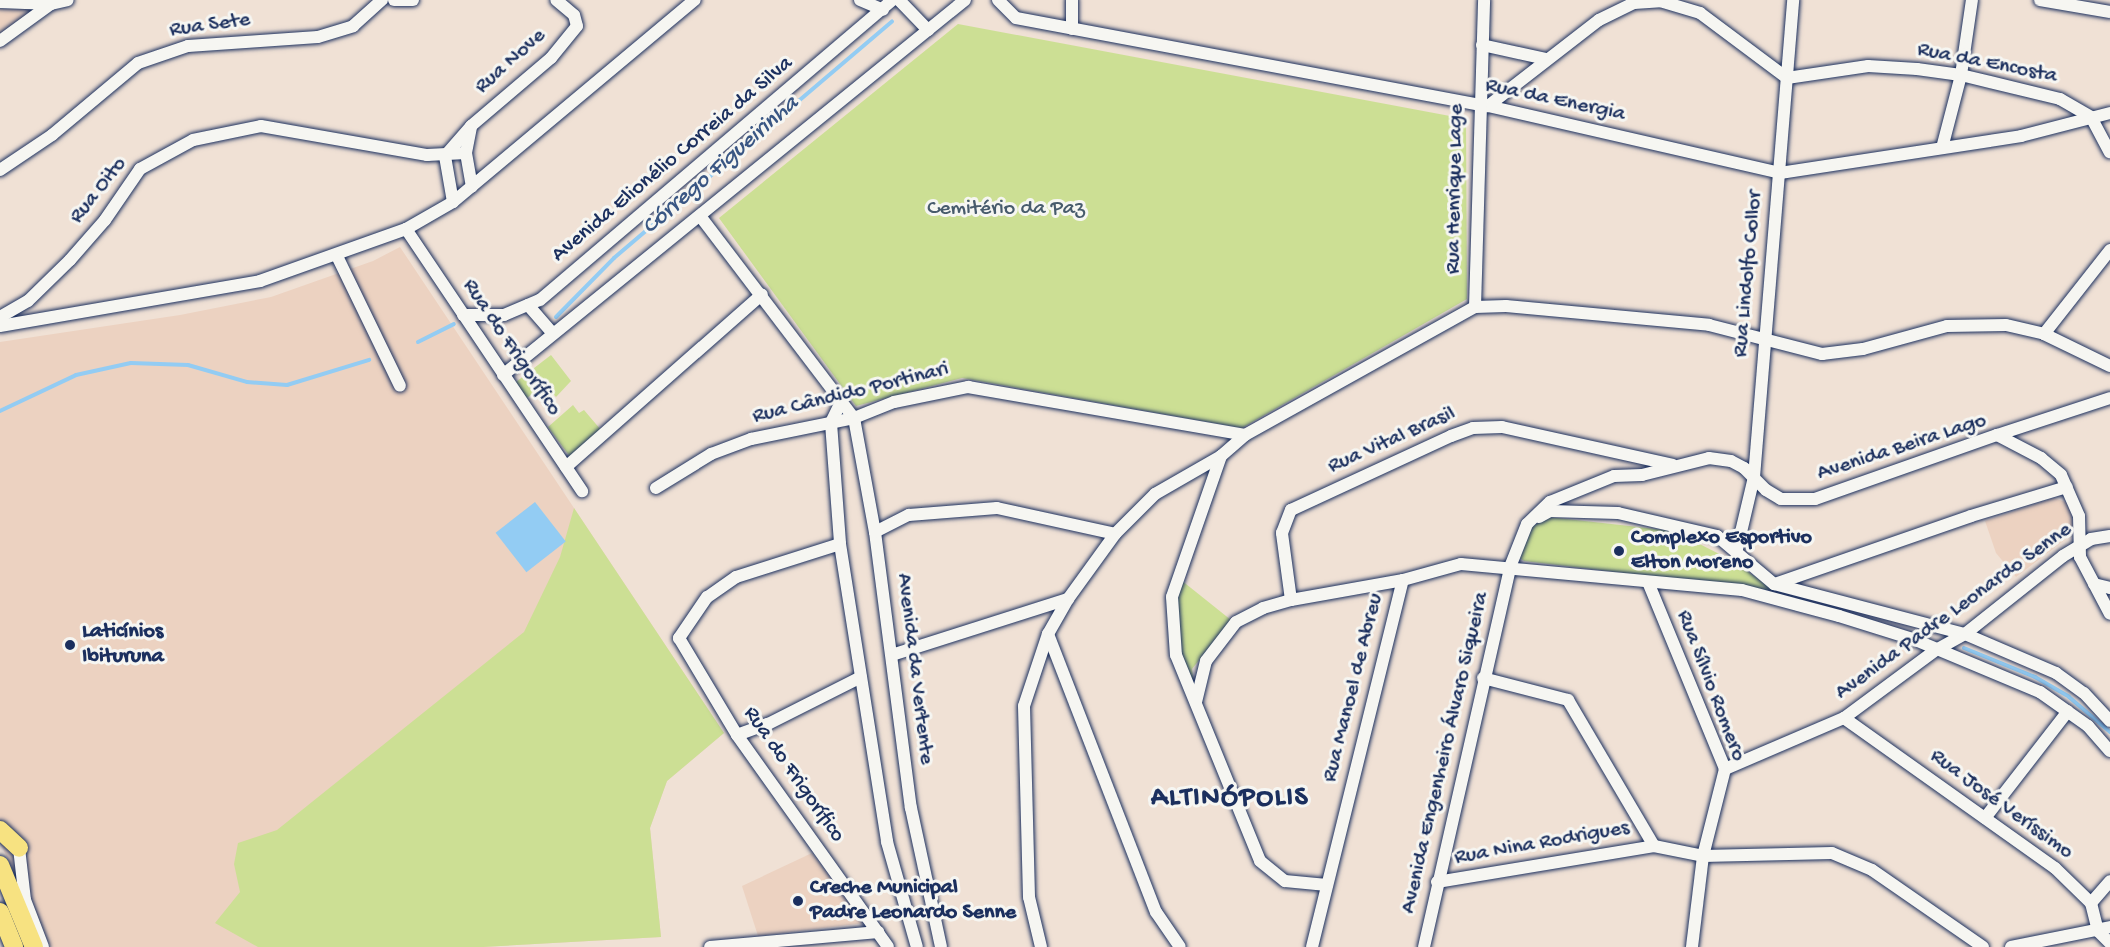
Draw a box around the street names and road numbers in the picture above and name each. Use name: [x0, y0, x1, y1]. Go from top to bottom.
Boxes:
street label: Rua Sete: [168, 7, 252, 45]
street label: Rua Nove: [470, 23, 552, 101]
street label: Rua da Encosta: [1915, 38, 2059, 90]
street label: Avenida Elionélio Correia da Silva: [547, 51, 799, 269]
street label: Rua da Energia: [1483, 73, 1627, 129]
street label: Rua Henrique Lage: [1441, 104, 1471, 274]
street label: Rua Oito: [65, 152, 133, 230]
street label: Rua Lindolfo Collor: [1729, 190, 1769, 358]
street label: Rua do Frigorífico: [455, 274, 567, 422]
street label: Rua Cândido Portinari: [750, 357, 952, 431]
street label: Rua Vital Brasil: [1324, 401, 1460, 481]
street label: Avenida Beira Lago: [1814, 408, 1990, 488]
street label: Avenida Padre Leonardo Senne: [1831, 517, 2077, 707]
street label: Avenida da Vertente: [889, 572, 939, 766]
street label: Avenida Engenheiro Álvaro Siqueira: [1396, 590, 1496, 916]
street label: Rua Manoel de Abreu: [1318, 591, 1390, 785]
street label: Rua Sílvio Romero: [1669, 607, 1751, 765]
street label: Rua do Frigorífico: [736, 702, 850, 848]
street label: Rua José Veríssimo: [1924, 744, 2078, 866]
street label: Rua Nina Rodrigues: [1453, 816, 1631, 872]

